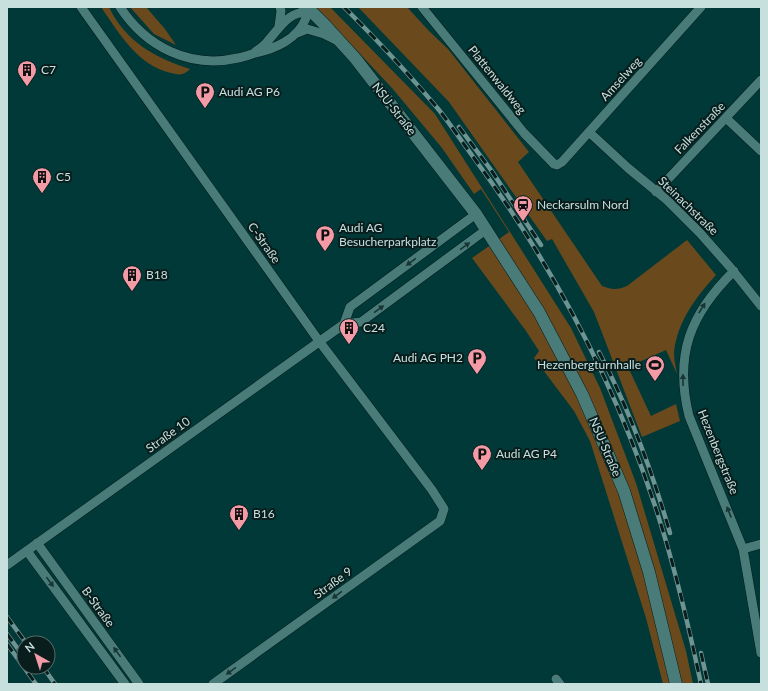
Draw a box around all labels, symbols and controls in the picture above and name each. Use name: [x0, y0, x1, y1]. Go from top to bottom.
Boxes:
street label: Plattenwaldweg: [465, 42, 530, 117]
street label: Amselweg: [597, 53, 644, 104]
building icon: C7: [16, 59, 38, 87]
place label: C7: [41, 62, 56, 77]
street label: NSU-Straße: [369, 79, 420, 138]
parking icon: Audi AG P6: [194, 81, 216, 109]
place label: Audi AG P6: [219, 84, 280, 99]
street label: Falkenstraße: [671, 99, 728, 157]
building icon: C5: [31, 166, 53, 194]
place label: C5: [56, 169, 71, 184]
street label: Steinachstraße: [655, 173, 722, 238]
station icon: Neckarsulm Nord: [512, 194, 534, 222]
place label: Neckarsulm Nord: [537, 197, 629, 212]
street label: C-Straße: [245, 219, 284, 266]
place label: Audi AG Besucherparkplatz: [339, 220, 437, 249]
parking icon: Audi AG Besucherparkplatz: [314, 224, 336, 252]
one-way arrow: [459, 241, 470, 250]
one-way arrow: [406, 258, 417, 266]
building icon: B18: [121, 264, 143, 292]
place label: B18: [146, 267, 168, 282]
one-way arrow: [698, 303, 706, 313]
one-way arrow: [373, 305, 384, 313]
building icon: C24: [338, 317, 360, 345]
place label: C24: [363, 320, 385, 335]
parking icon: Audi AG PH2: [466, 347, 488, 375]
place label: Audi AG PH2: [393, 350, 463, 365]
sports icon: Hezenbergturnhalle: [644, 354, 666, 382]
place label: Hezenbergturnhalle: [537, 357, 641, 372]
one-way arrow: [680, 373, 686, 386]
street label: Hezenbergstraße: [695, 407, 742, 496]
street label: Straße 10: [143, 413, 193, 456]
street label: NSU-Straße: [586, 415, 625, 479]
parking icon: Audi AG P4: [471, 443, 493, 471]
place label: Audi AG P4: [496, 446, 557, 461]
building icon: B16: [228, 503, 250, 531]
place label: B16: [253, 506, 275, 521]
one-way arrow: [725, 506, 731, 518]
street label: Straße 9: [310, 564, 355, 602]
one-way arrow: [46, 577, 54, 587]
street label: B-Straße: [79, 584, 118, 630]
one-way arrow: [331, 591, 342, 599]
north arrow: [16, 635, 56, 675]
text: N: [22, 639, 37, 655]
one-way arrow: [112, 647, 121, 658]
one-way arrow: [226, 667, 236, 675]

